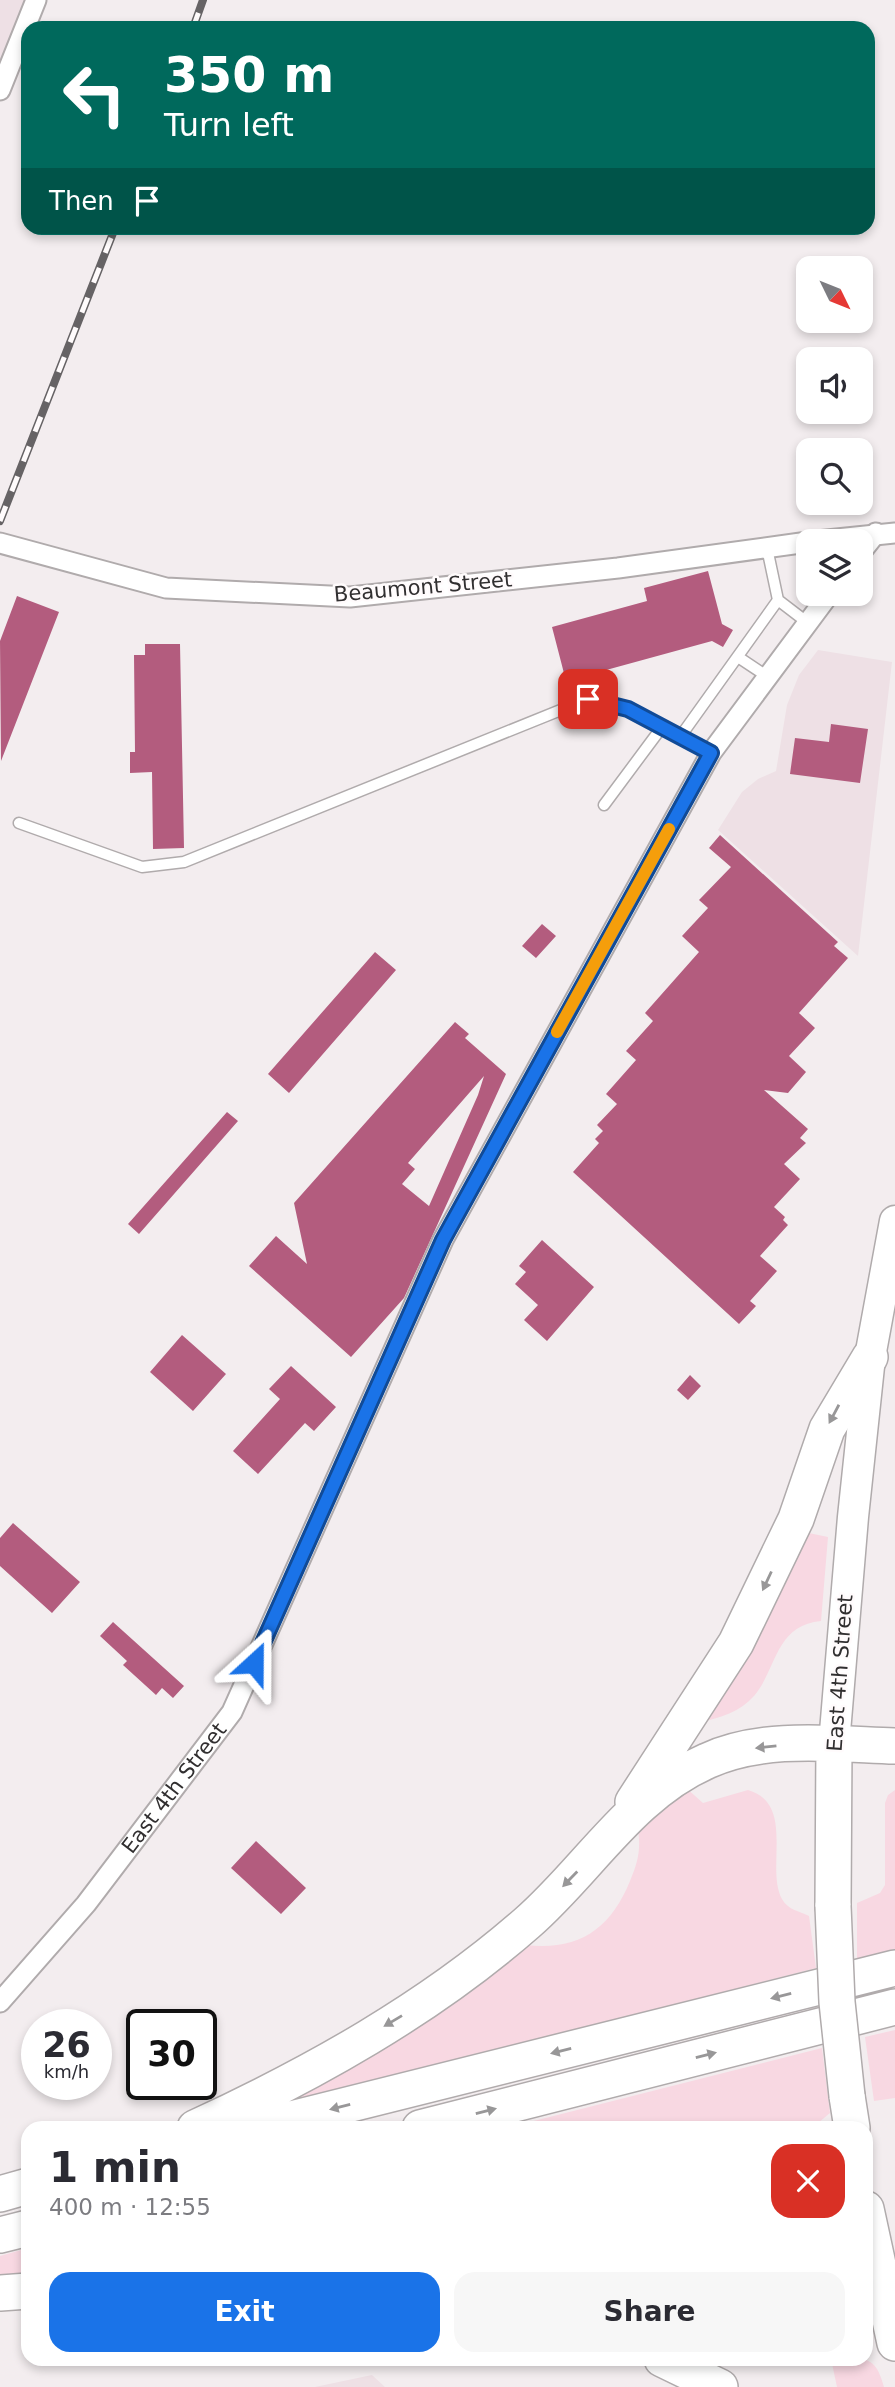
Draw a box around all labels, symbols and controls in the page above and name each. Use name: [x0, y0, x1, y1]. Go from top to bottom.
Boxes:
text: 350 m: [164, 47, 334, 104]
icon: left: [49, 49, 140, 140]
text: Turn left: [164, 106, 294, 144]
icon: arrive: [128, 182, 166, 220]
text: Then: [49, 186, 114, 216]
north arrow: [796, 256, 873, 332]
map controls: [796, 256, 873, 606]
button: sound: [796, 347, 873, 424]
button: search: [796, 438, 873, 515]
button: layers: [796, 529, 873, 606]
street label: Beaumont Street: [333, 567, 513, 607]
pin: [558, 669, 618, 729]
icon: arrive: [569, 680, 607, 718]
one-way arrow: [829, 1405, 841, 1425]
one-way arrow: [761, 1571, 773, 1591]
street label: East 4th Street: [823, 1594, 857, 1752]
position arrow: [217, 1626, 291, 1700]
street label: East 4th Street: [117, 1718, 231, 1858]
one-way arrow: [754, 1742, 776, 1753]
one-way arrow: [562, 1870, 578, 1887]
one-way arrow: [770, 1991, 792, 2002]
speed limit sign: 30: [126, 2009, 217, 2100]
one-way arrow: [384, 2015, 403, 2027]
text: 26: [42, 2025, 91, 2065]
one-way arrow: [549, 2046, 571, 2057]
one-way arrow: [695, 2049, 717, 2060]
text: km/h: [44, 2061, 89, 2082]
one-way arrow: [329, 2102, 351, 2113]
one-way arrow: [475, 2105, 497, 2116]
text: 1 min: [49, 2143, 181, 2192]
button: close: [771, 2144, 845, 2218]
text: 400 m · 12:55: [49, 2194, 211, 2220]
button: Exit: [49, 2272, 440, 2352]
button: Share: [454, 2272, 845, 2352]

